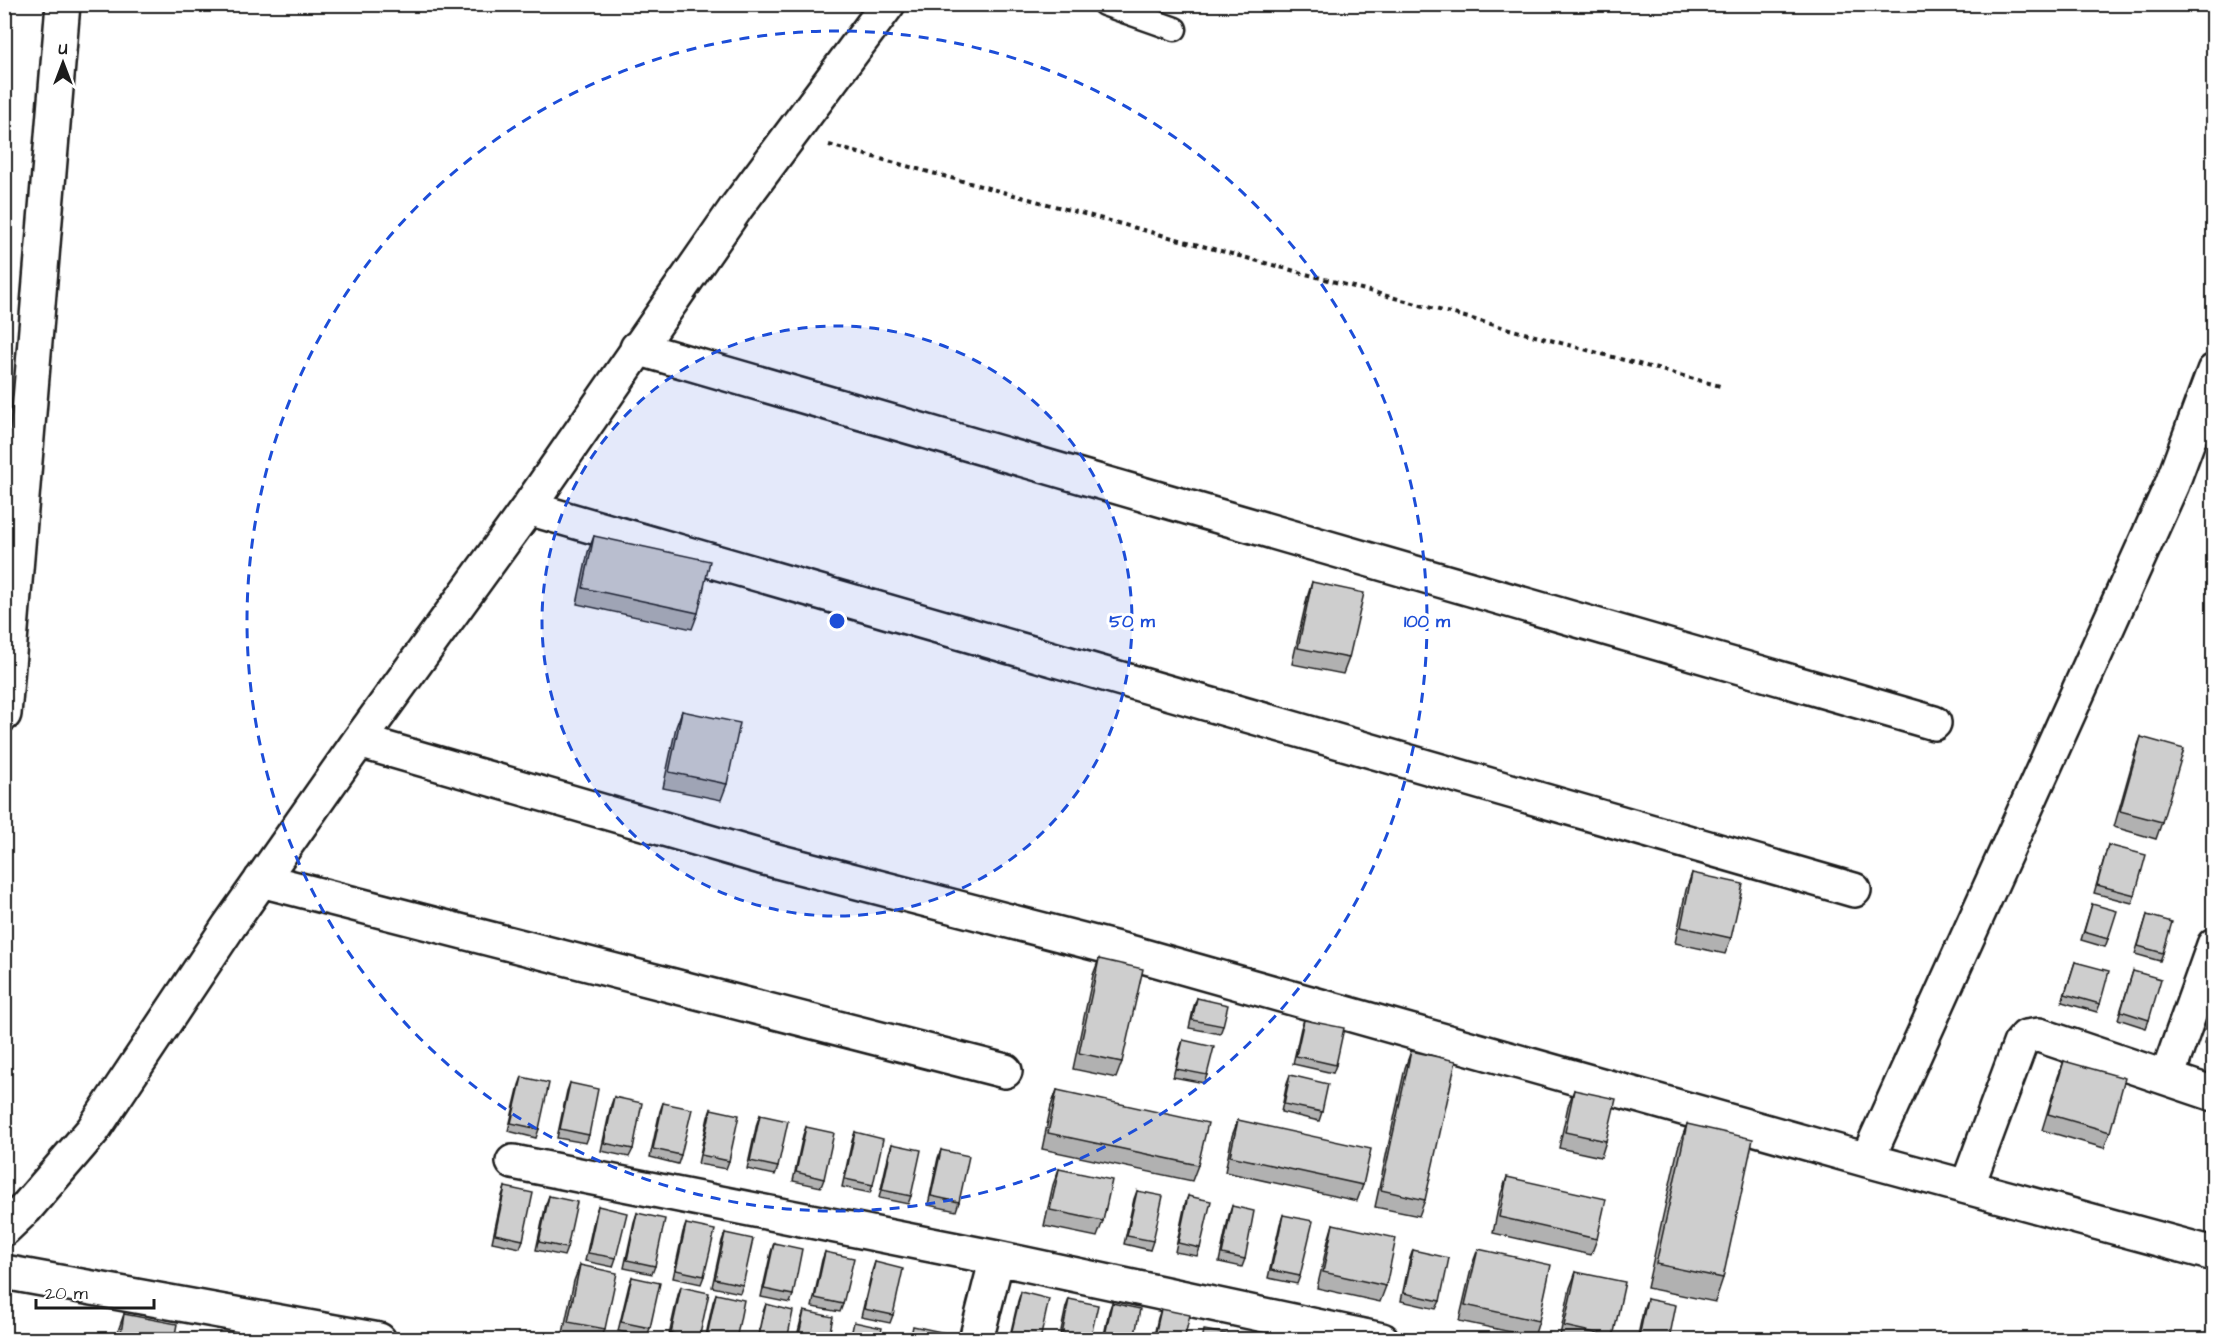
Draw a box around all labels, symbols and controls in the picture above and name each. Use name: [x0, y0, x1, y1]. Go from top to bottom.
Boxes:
north arrow: [33, 33, 93, 93]
text: U: [59, 38, 68, 60]
text: 50 m: [1109, 609, 1156, 634]
text: 100 m: [1404, 609, 1451, 634]
centre of rings: [827, 611, 847, 631]
scale bar: [36, 1272, 154, 1310]
text: 20 m: [45, 1281, 88, 1306]

